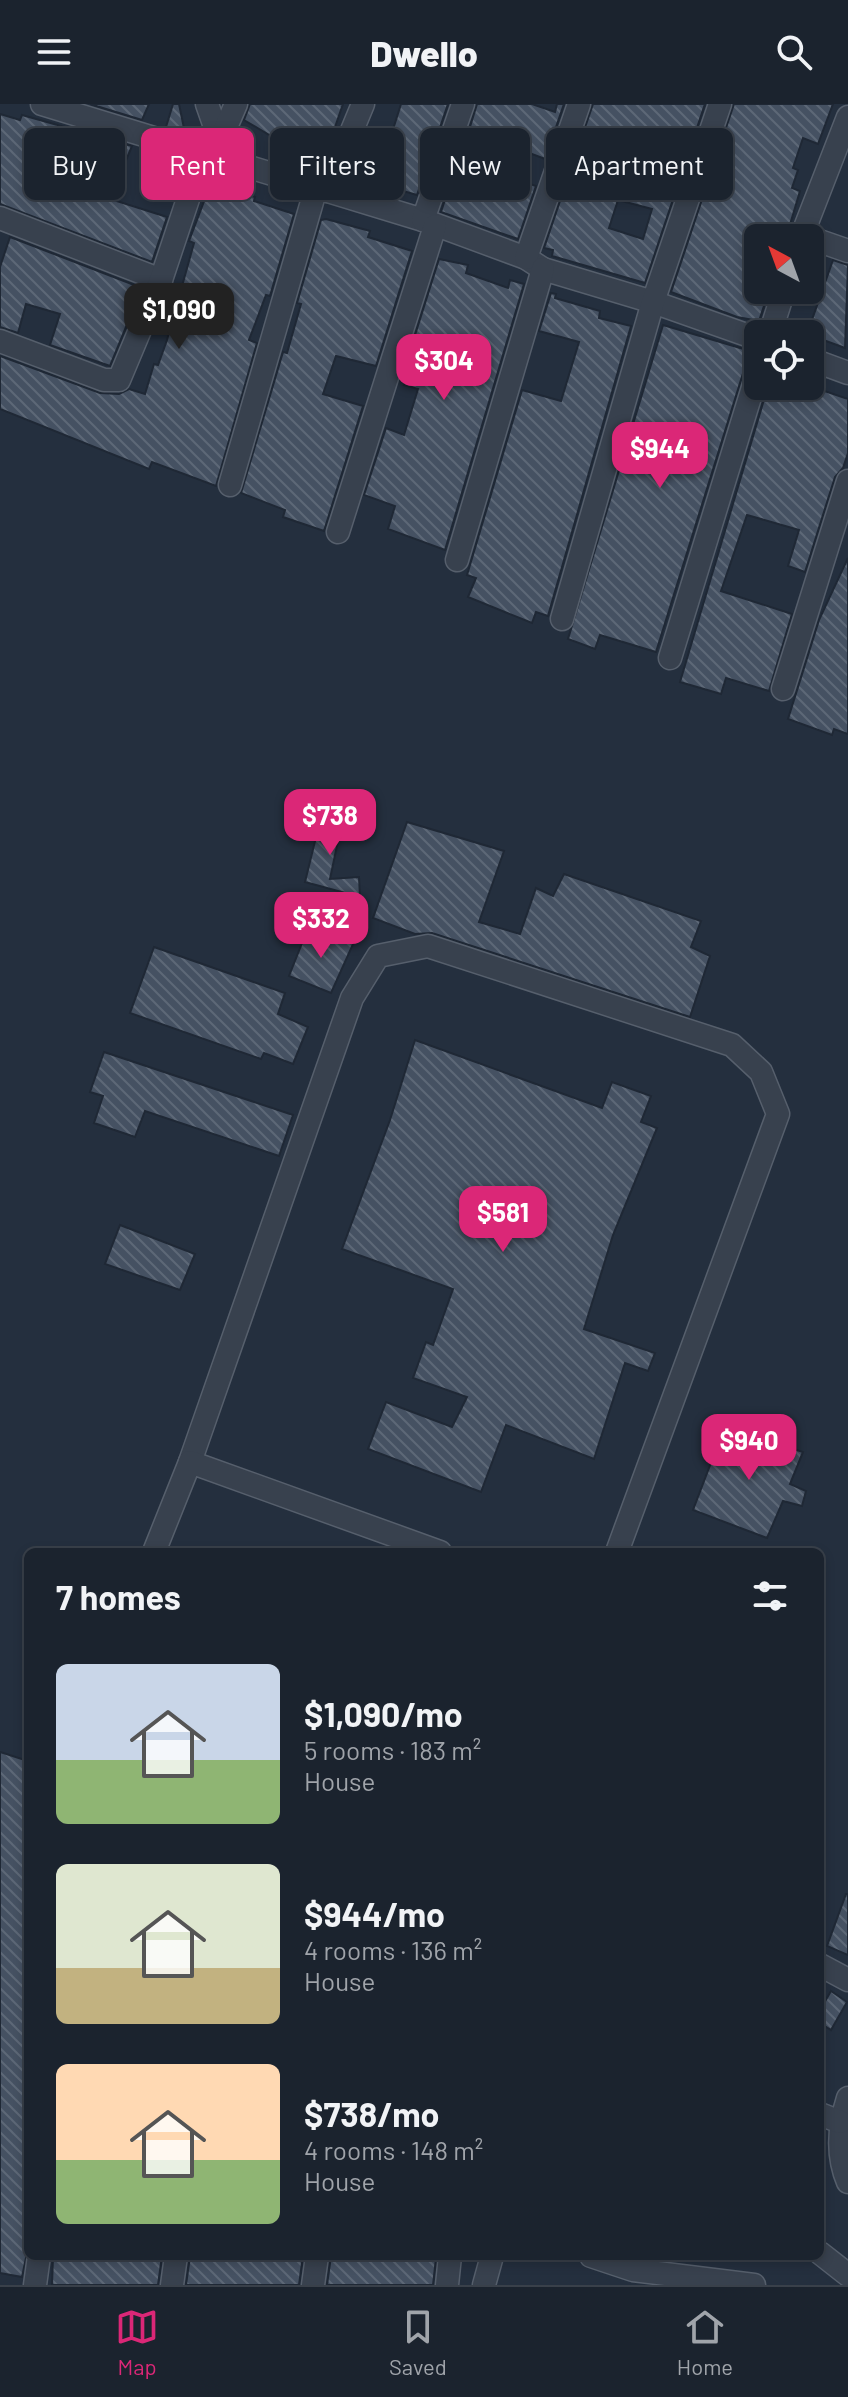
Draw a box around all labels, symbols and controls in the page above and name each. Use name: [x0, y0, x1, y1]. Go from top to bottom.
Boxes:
icon: menu: [32, 30, 76, 74]
icon: search: [772, 30, 816, 74]
text: Dwello: [370, 31, 478, 74]
chip: Buy: [24, 128, 125, 200]
chip: Rent: [141, 128, 254, 200]
chip: Filters: [270, 128, 404, 200]
chip: New: [420, 128, 530, 200]
chip: Apartment: [546, 128, 733, 200]
north arrow: [744, 224, 824, 304]
map controls: [744, 224, 824, 400]
pin: $1,090: [114, 283, 244, 351]
text: $1,090: [142, 293, 216, 324]
button: locate: [744, 320, 824, 400]
pin: $304: [397, 334, 491, 402]
text: $304: [414, 344, 474, 375]
pin: $944: [613, 422, 707, 490]
text: $944: [630, 432, 690, 463]
pin: $738: [283, 789, 377, 857]
text: $738: [302, 799, 358, 830]
pin: $332: [274, 892, 368, 960]
text: $332: [292, 902, 350, 933]
pin: $581: [456, 1186, 550, 1254]
text: $581: [477, 1196, 529, 1227]
pin: $940: [702, 1414, 796, 1482]
text: $940: [719, 1424, 779, 1455]
icon: filters: [748, 1574, 792, 1618]
text: 7 homes: [56, 1576, 181, 1617]
text: $1,090/mo: [304, 1693, 463, 1734]
icon: home: [120, 1696, 216, 1792]
text: 5 rooms · 183 m²: [304, 1734, 481, 1765]
text: House: [304, 1765, 375, 1796]
text: $944/mo: [304, 1893, 445, 1934]
icon: home: [120, 1896, 216, 1992]
text: 4 rooms · 136 m²: [304, 1934, 482, 1965]
text: House: [304, 1965, 375, 1996]
text: $738/mo: [304, 2093, 439, 2134]
icon: home: [120, 2096, 216, 2192]
text: 4 rooms · 148 m²: [304, 2134, 483, 2165]
text: House: [304, 2165, 375, 2196]
tab: Map: [115, 2305, 159, 2379]
tab: Saved: [389, 2305, 447, 2379]
tab: Home: [677, 2305, 733, 2379]

